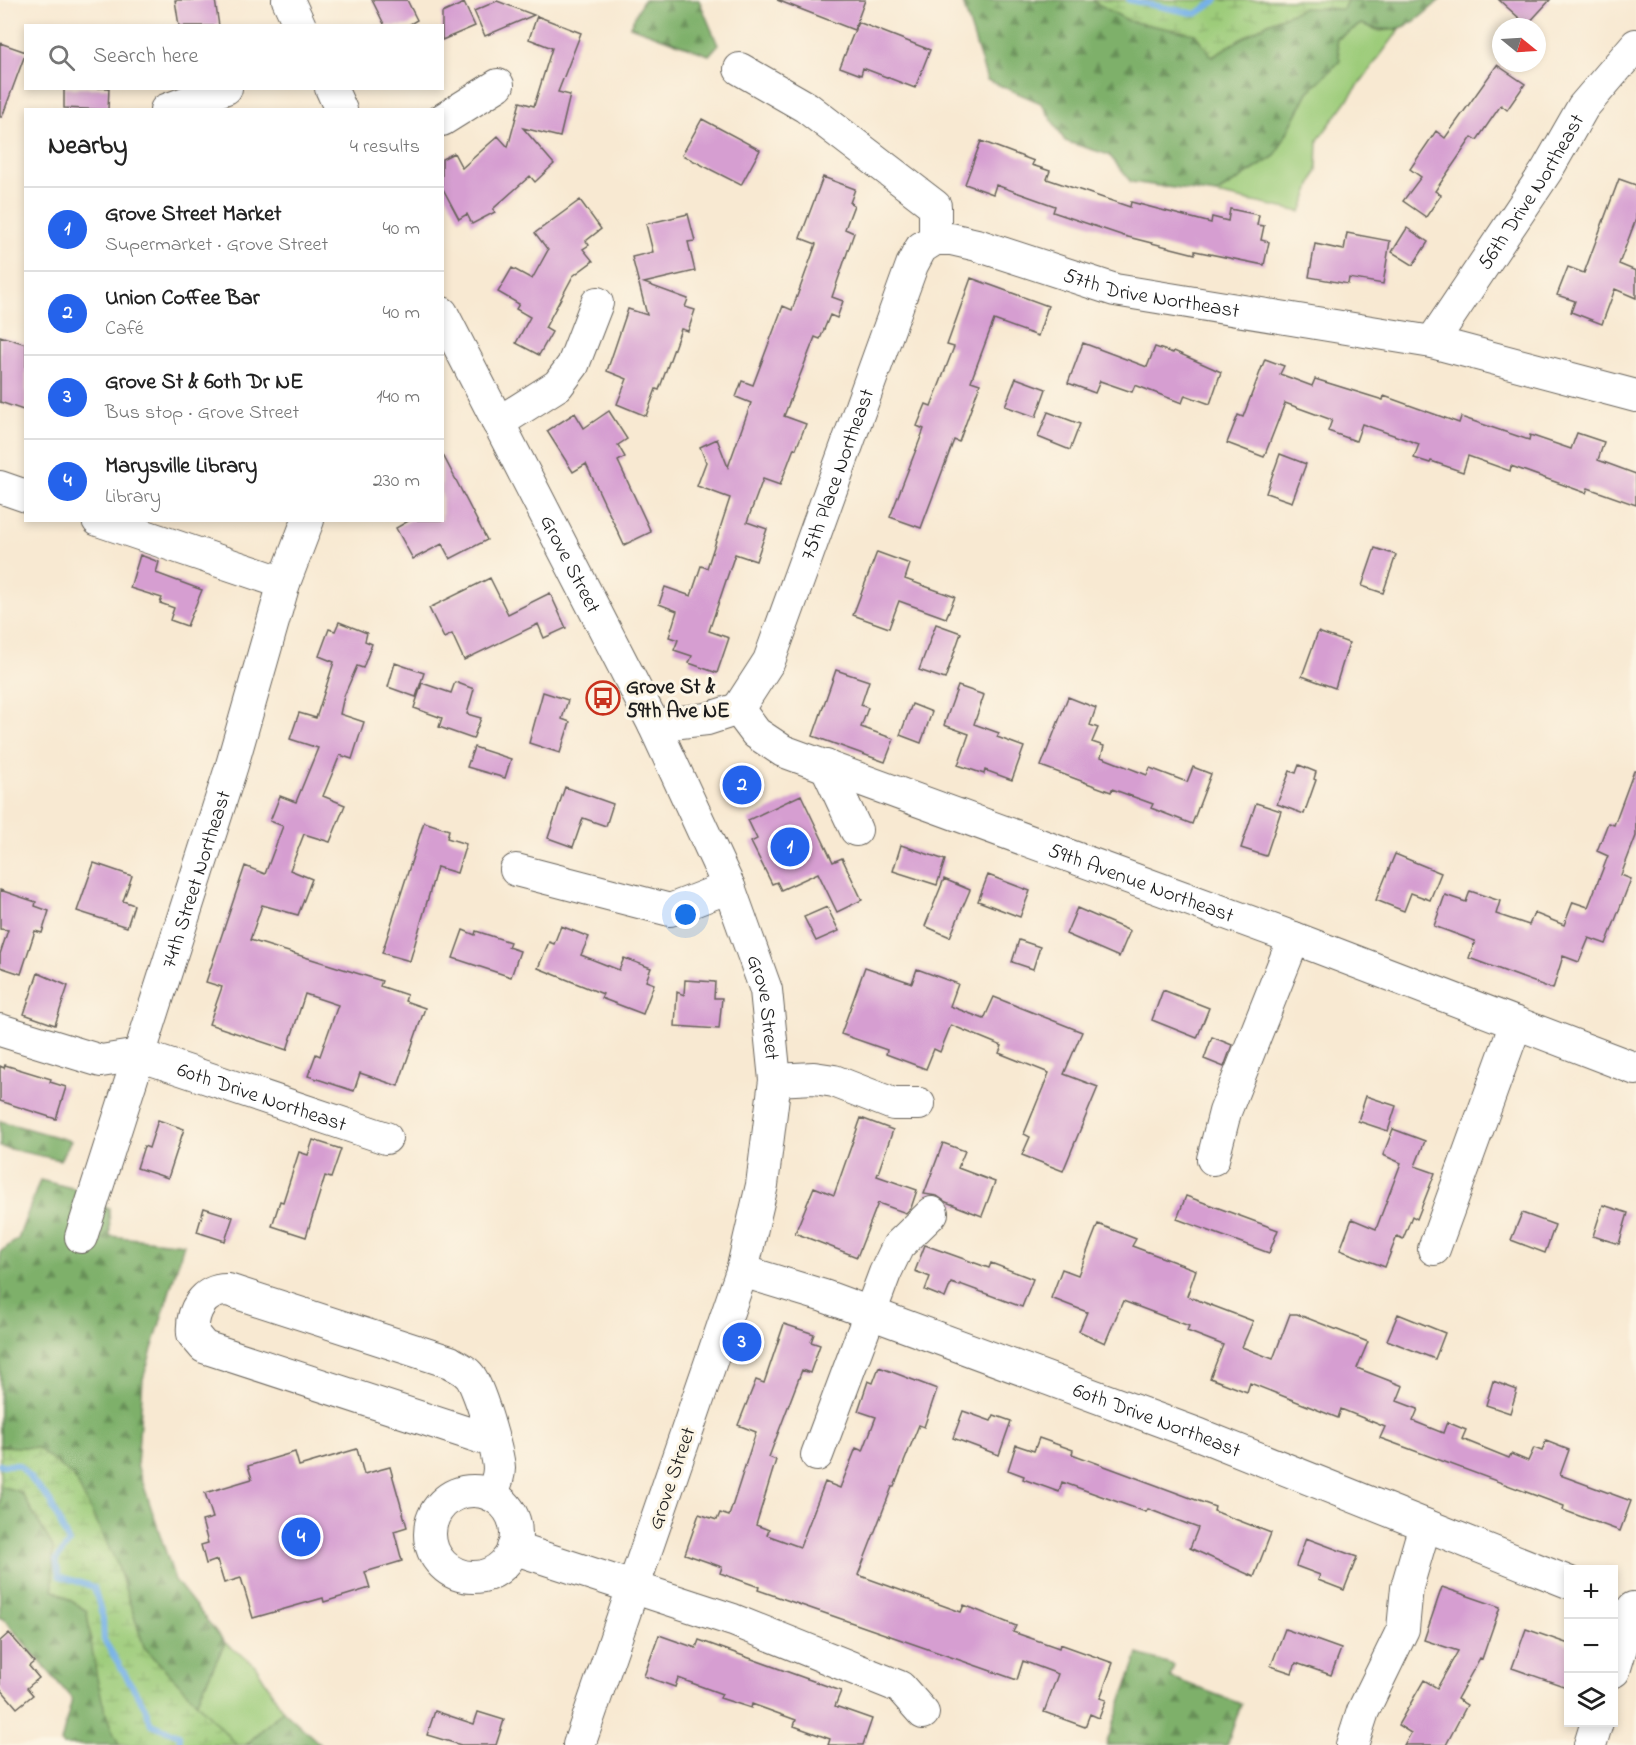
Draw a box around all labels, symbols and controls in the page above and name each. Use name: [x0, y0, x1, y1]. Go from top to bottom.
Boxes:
north arrow: [1492, 18, 1546, 72]
search box: [24, 24, 444, 90]
icon: search: [45, 41, 78, 74]
text: Search here: [93, 41, 198, 73]
street label: 56th Drive Northeast: [1471, 109, 1593, 277]
text: Nearby: [48, 128, 127, 166]
text: 4 results: [350, 133, 420, 162]
text: Grove Street Market: [105, 199, 281, 231]
text: 1: [64, 215, 71, 244]
text: 40 m: [383, 215, 420, 244]
text: Supermarket · Grove Street: [105, 231, 328, 260]
street label: 57th Drive Northeast: [1059, 261, 1241, 327]
text: Union Coffee Bar: [105, 283, 260, 315]
text: 2: [63, 299, 72, 328]
text: 40 m: [383, 299, 420, 328]
text: Café: [105, 315, 144, 344]
text: Grove St & 60th Dr NE: [105, 367, 303, 399]
text: 3: [63, 383, 72, 412]
text: 140 m: [376, 383, 420, 412]
street label: 75th Place Northeast: [794, 385, 883, 564]
text: Bus stop · Grove Street: [105, 399, 299, 428]
text: Marysville Library: [105, 451, 257, 483]
text: 4: [63, 467, 72, 496]
text: 230 m: [373, 467, 420, 496]
text: Library: [105, 483, 161, 512]
street label: Grove Street: [531, 510, 607, 619]
place label: Grove St & 59th Ave NE: [626, 673, 730, 727]
bus stop icon: Grove St & 59th Ave NE: [585, 680, 621, 716]
pin: 2: [722, 762, 762, 808]
street label: 74th Street Northeast: [155, 787, 240, 972]
pin: 1: [770, 824, 810, 870]
street label: 59th Avenue Northeast: [1044, 836, 1238, 932]
your location: [671, 900, 700, 929]
street label: Grove Street: [738, 951, 786, 1062]
street label: 60th Drive Northeast: [173, 1056, 350, 1141]
pin: 3: [722, 1320, 762, 1364]
street label: 60th Drive Northeast: [1068, 1376, 1245, 1467]
street label: Grove Street: [641, 1423, 704, 1534]
pin: 4: [282, 1514, 320, 1560]
map controls: [1564, 1565, 1618, 1727]
button: +: [1564, 1565, 1618, 1619]
button: −: [1564, 1619, 1618, 1673]
button: layers: [1564, 1673, 1618, 1727]

